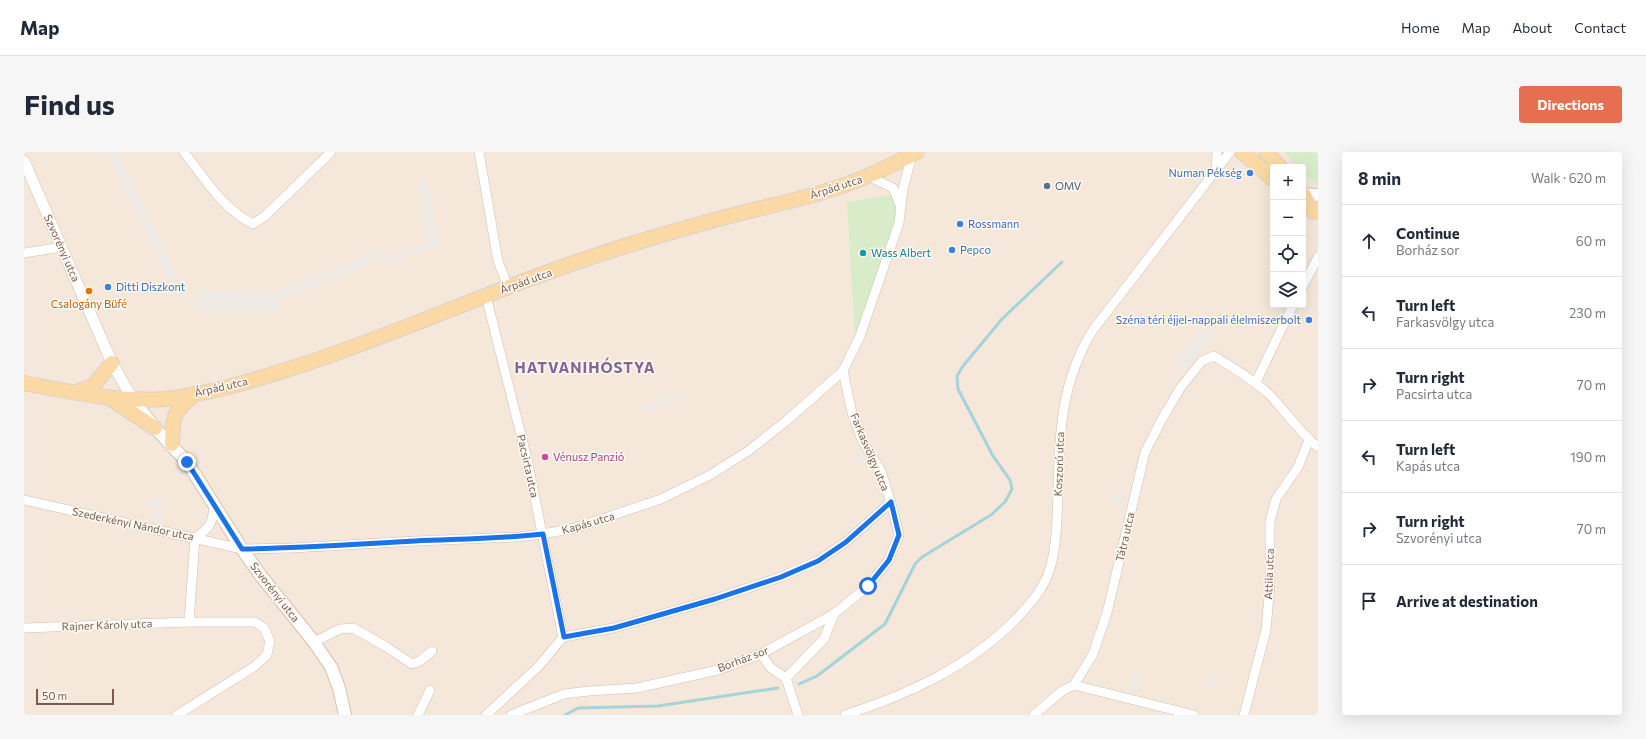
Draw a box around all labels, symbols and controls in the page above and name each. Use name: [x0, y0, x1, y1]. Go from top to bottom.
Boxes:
text: Map: [20, 16, 59, 39]
text: Home: [1401, 19, 1440, 36]
text: Map: [1462, 19, 1490, 36]
text: About: [1512, 19, 1552, 36]
text: Contact: [1574, 19, 1626, 36]
button: Directions: [1519, 86, 1622, 123]
text: Find us: [24, 87, 115, 121]
map controls: [1270, 164, 1306, 308]
button: +: [1270, 164, 1306, 200]
place label: Numan Pékség: [1169, 166, 1242, 179]
marker: Numan Pékség: [1245, 168, 1255, 178]
text: 8 min: [1358, 168, 1401, 189]
text: Walk · 620 m: [1531, 170, 1606, 186]
street label: Árpád utca: [808, 171, 864, 201]
place label: OMV: [1055, 179, 1082, 192]
marker: OMV: [1042, 181, 1052, 191]
button: −: [1270, 200, 1306, 236]
street label: Szvorényi utca: [42, 212, 83, 284]
place label: Rossmann: [968, 217, 1019, 230]
marker: Rossmann: [955, 219, 965, 229]
text: Continue: [1396, 224, 1460, 242]
icon: ahead: [1358, 230, 1380, 252]
text: 60 m: [1576, 233, 1606, 249]
button: locate: [1270, 236, 1306, 272]
text: Borház sor: [1396, 242, 1459, 258]
place label: Pepco: [960, 243, 991, 256]
marker: Pepco: [947, 245, 957, 255]
place label: Wass Albert: [871, 246, 932, 259]
marker: Wass Albert: [858, 248, 868, 258]
street label: Árpád utca: [498, 264, 554, 296]
button: layers: [1270, 272, 1306, 308]
place label: Ditti Diszkont: [116, 280, 186, 293]
marker: Ditti Diszkont: [103, 282, 113, 292]
marker: Csalogány Büfé: [84, 286, 94, 296]
text: Turn left: [1396, 296, 1455, 314]
place label: Csalogány Büfé: [51, 297, 127, 310]
icon: left: [1358, 302, 1380, 324]
text: 230 m: [1569, 305, 1606, 321]
place label: Széna téri éjjel-nappali élelmiszerbolt: [1116, 313, 1301, 326]
text: Farkasvölgy utca: [1396, 314, 1494, 330]
marker: Széna téri éjjel-nappali élelmiszerbolt: [1304, 315, 1314, 325]
district label: HATVANIHÓSTYA: [514, 357, 656, 376]
text: Turn right: [1396, 368, 1465, 386]
street label: Árpád utca: [193, 373, 249, 399]
icon: right: [1358, 374, 1380, 396]
text: 70 m: [1577, 377, 1606, 393]
text: Pacsirta utca: [1396, 386, 1472, 402]
street label: Farkasvölgy utca: [848, 411, 893, 493]
street label: Koszorú utca: [1051, 431, 1066, 497]
street label: Pacsirta utca: [515, 433, 542, 499]
text: Turn left: [1396, 440, 1455, 458]
icon: left: [1358, 446, 1380, 468]
text: 190 m: [1570, 449, 1606, 465]
place label: Vénusz Panzió: [553, 450, 625, 463]
marker: Vénusz Panzió: [540, 452, 550, 462]
route end: [178, 453, 196, 471]
text: Kapás utca: [1396, 458, 1460, 474]
street label: Szederkényi Nándor utca: [71, 504, 195, 543]
street label: Kapás utca: [560, 509, 616, 536]
street label: Tátra utca: [1113, 511, 1136, 563]
text: Turn right: [1396, 512, 1465, 530]
icon: right: [1358, 518, 1380, 540]
text: 70 m: [1577, 521, 1606, 537]
text: Szvorényi utca: [1396, 530, 1482, 546]
street label: Attila utca: [1261, 548, 1276, 600]
street label: Szvorényi utca: [248, 559, 303, 624]
route start: [859, 577, 877, 595]
icon: arrive: [1358, 590, 1380, 612]
text: Arrive at destination: [1396, 592, 1538, 610]
street label: Rajner Károly utca: [61, 616, 153, 633]
street label: Borház sor: [715, 643, 771, 674]
scale bar: [36, 687, 114, 706]
text: 50 m: [42, 689, 67, 702]

